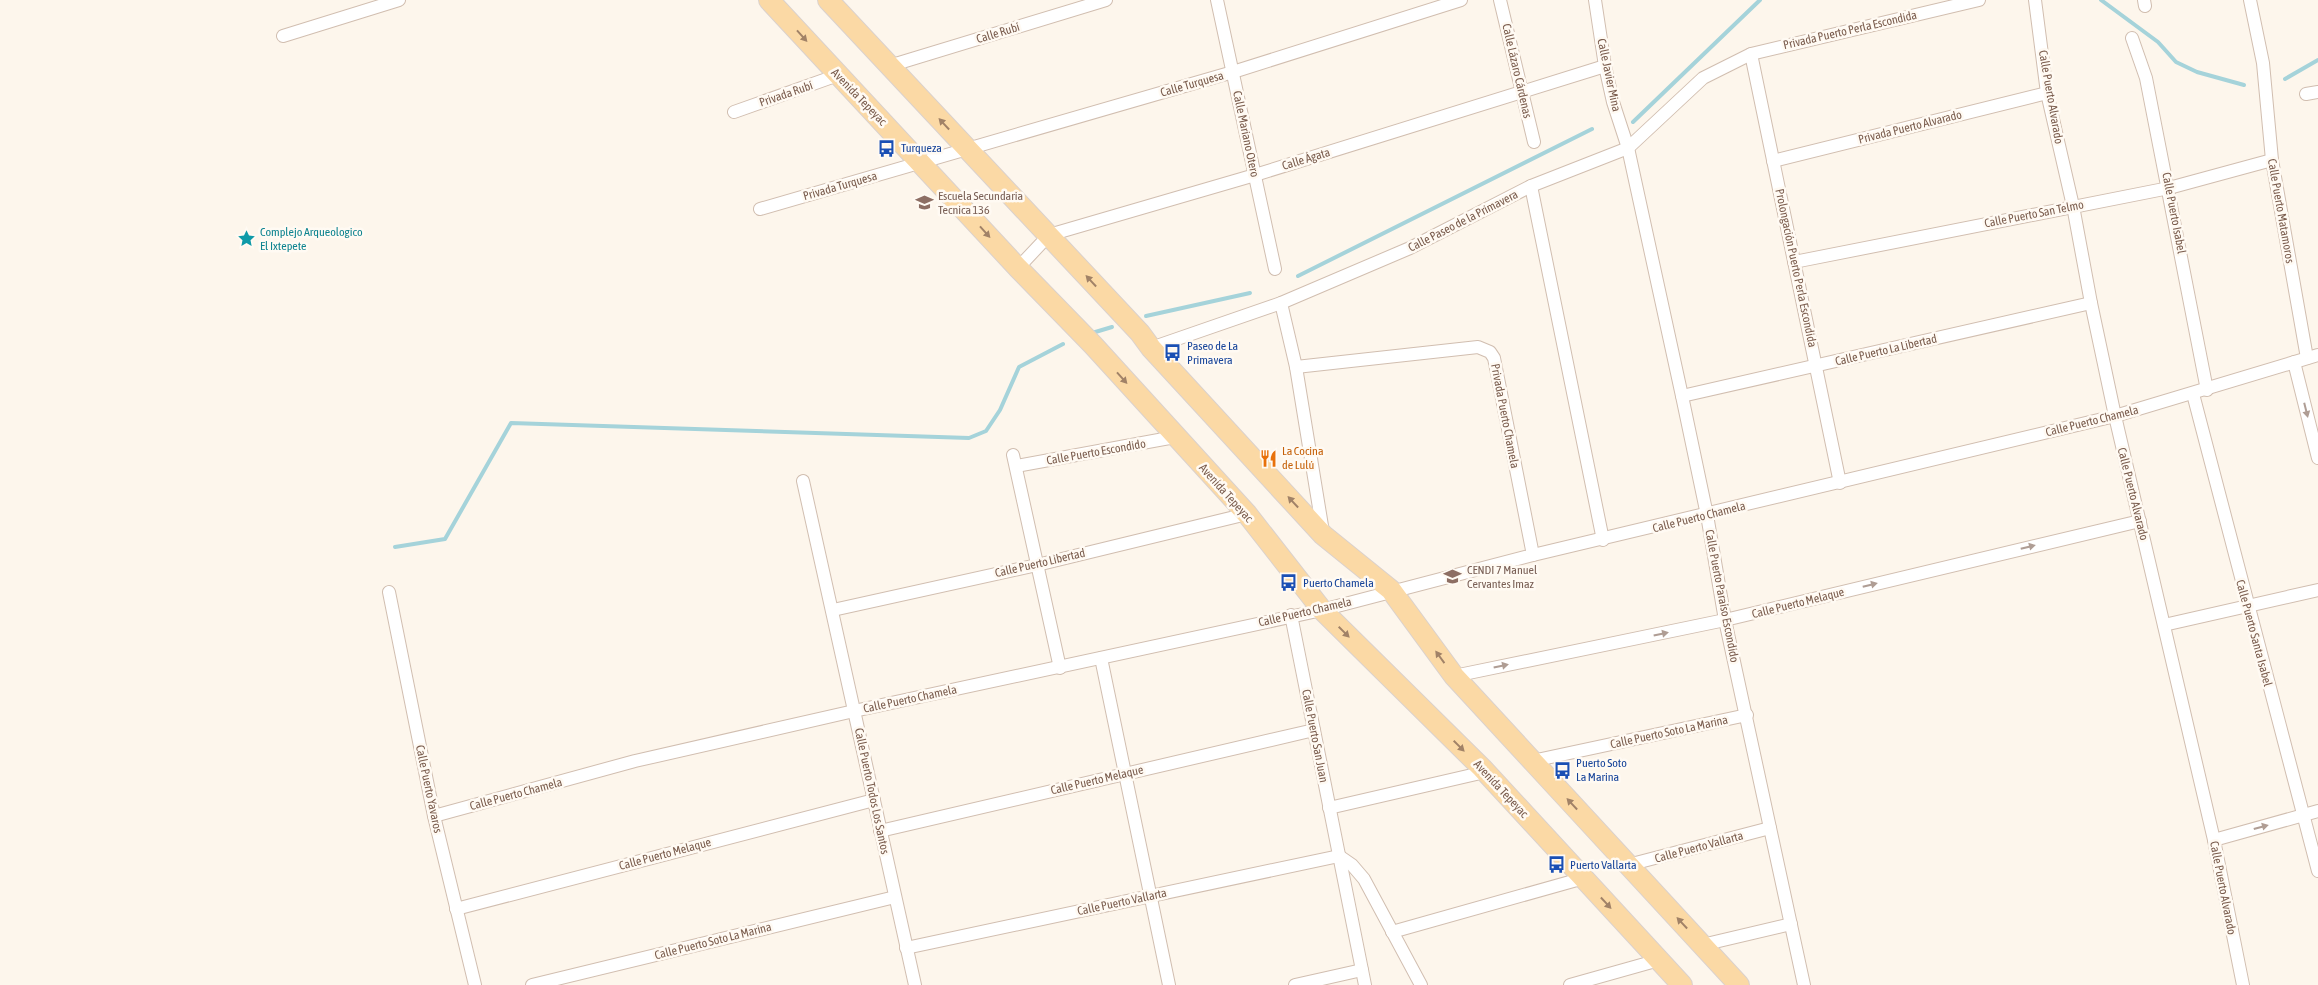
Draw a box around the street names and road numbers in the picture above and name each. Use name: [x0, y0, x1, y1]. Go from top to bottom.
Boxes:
street label: Privada Puerto Perla Escondida: [1782, 8, 1918, 52]
street label: Calle Rubí: [975, 20, 1022, 46]
street label: Calle Lázaro Cárdenas: [1499, 22, 1535, 120]
street label: Calle Javier Mina: [1594, 37, 1624, 113]
street label: Calle Puerto Alvarado: [2036, 49, 2066, 145]
street label: Avenida Tepeyac: [828, 66, 890, 129]
street label: Calle Turquesa: [1159, 68, 1225, 100]
street label: Privada Rubí: [757, 78, 815, 110]
street label: Calle Mariano Otero: [1230, 90, 1262, 179]
street label: Privada Puerto Alvarado: [1857, 107, 1964, 147]
street label: Calle Ágata: [1280, 145, 1332, 173]
street label: Calle Puerto Matamoros: [2265, 158, 2297, 264]
street label: Privada Turquesa: [801, 169, 879, 203]
street label: Calle Puerto Isabel: [2159, 171, 2189, 256]
street label: Calle Paseo de la Primavera: [1406, 187, 1520, 255]
street label: Prolongación Puerto Perla Escondida: [1772, 187, 1820, 349]
street label: Calle Puerto San Telmo: [1983, 197, 2085, 231]
street label: Calle Puerto La Libertad: [1834, 331, 1938, 369]
street label: Privada Puerto Chamela: [1488, 362, 1522, 470]
street label: Calle Puerto Chamela: [2044, 403, 2140, 439]
street label: Calle Puerto Escondido: [1045, 436, 1147, 468]
street label: Calle Puerto Alvarado: [2115, 446, 2151, 542]
street label: Avenida Tepeyac: [1196, 461, 1256, 525]
street label: Calle Puerto Chamela: [1651, 499, 1747, 535]
street label: Calle Puerto Paraíso Escondido: [1702, 528, 1742, 664]
street label: Calle Puerto Libertad: [994, 546, 1086, 580]
street label: Calle Puerto Santa Isabel: [2233, 578, 2275, 689]
street label: Calle Puerto Melaque: [1750, 585, 1846, 621]
street label: Calle Puerto Chamela: [1257, 594, 1353, 630]
street label: Calle Puerto Chamela: [862, 682, 958, 716]
street label: Calle Puerto San Juan: [1299, 688, 1331, 784]
street label: Calle Puerto Soto La Marina: [1609, 713, 1729, 751]
street label: Calle Puerto Todos Los Santos: [852, 727, 892, 855]
street label: Calle Puerto Yavaros: [413, 744, 445, 834]
street label: Avenida Tepeyac: [1471, 757, 1532, 821]
street label: Calle Puerto Melaque: [1049, 763, 1145, 797]
street label: Calle Puerto Chamela: [468, 775, 564, 813]
street label: Calle Puerto Vallarta: [1653, 828, 1745, 866]
street label: Calle Puerto Melaque: [617, 835, 713, 873]
street label: Calle Puerto Alvarado: [2207, 840, 2239, 936]
street label: Calle Puerto Vallarta: [1076, 886, 1168, 918]
street label: Calle Puerto Soto La Marina: [653, 920, 773, 962]

